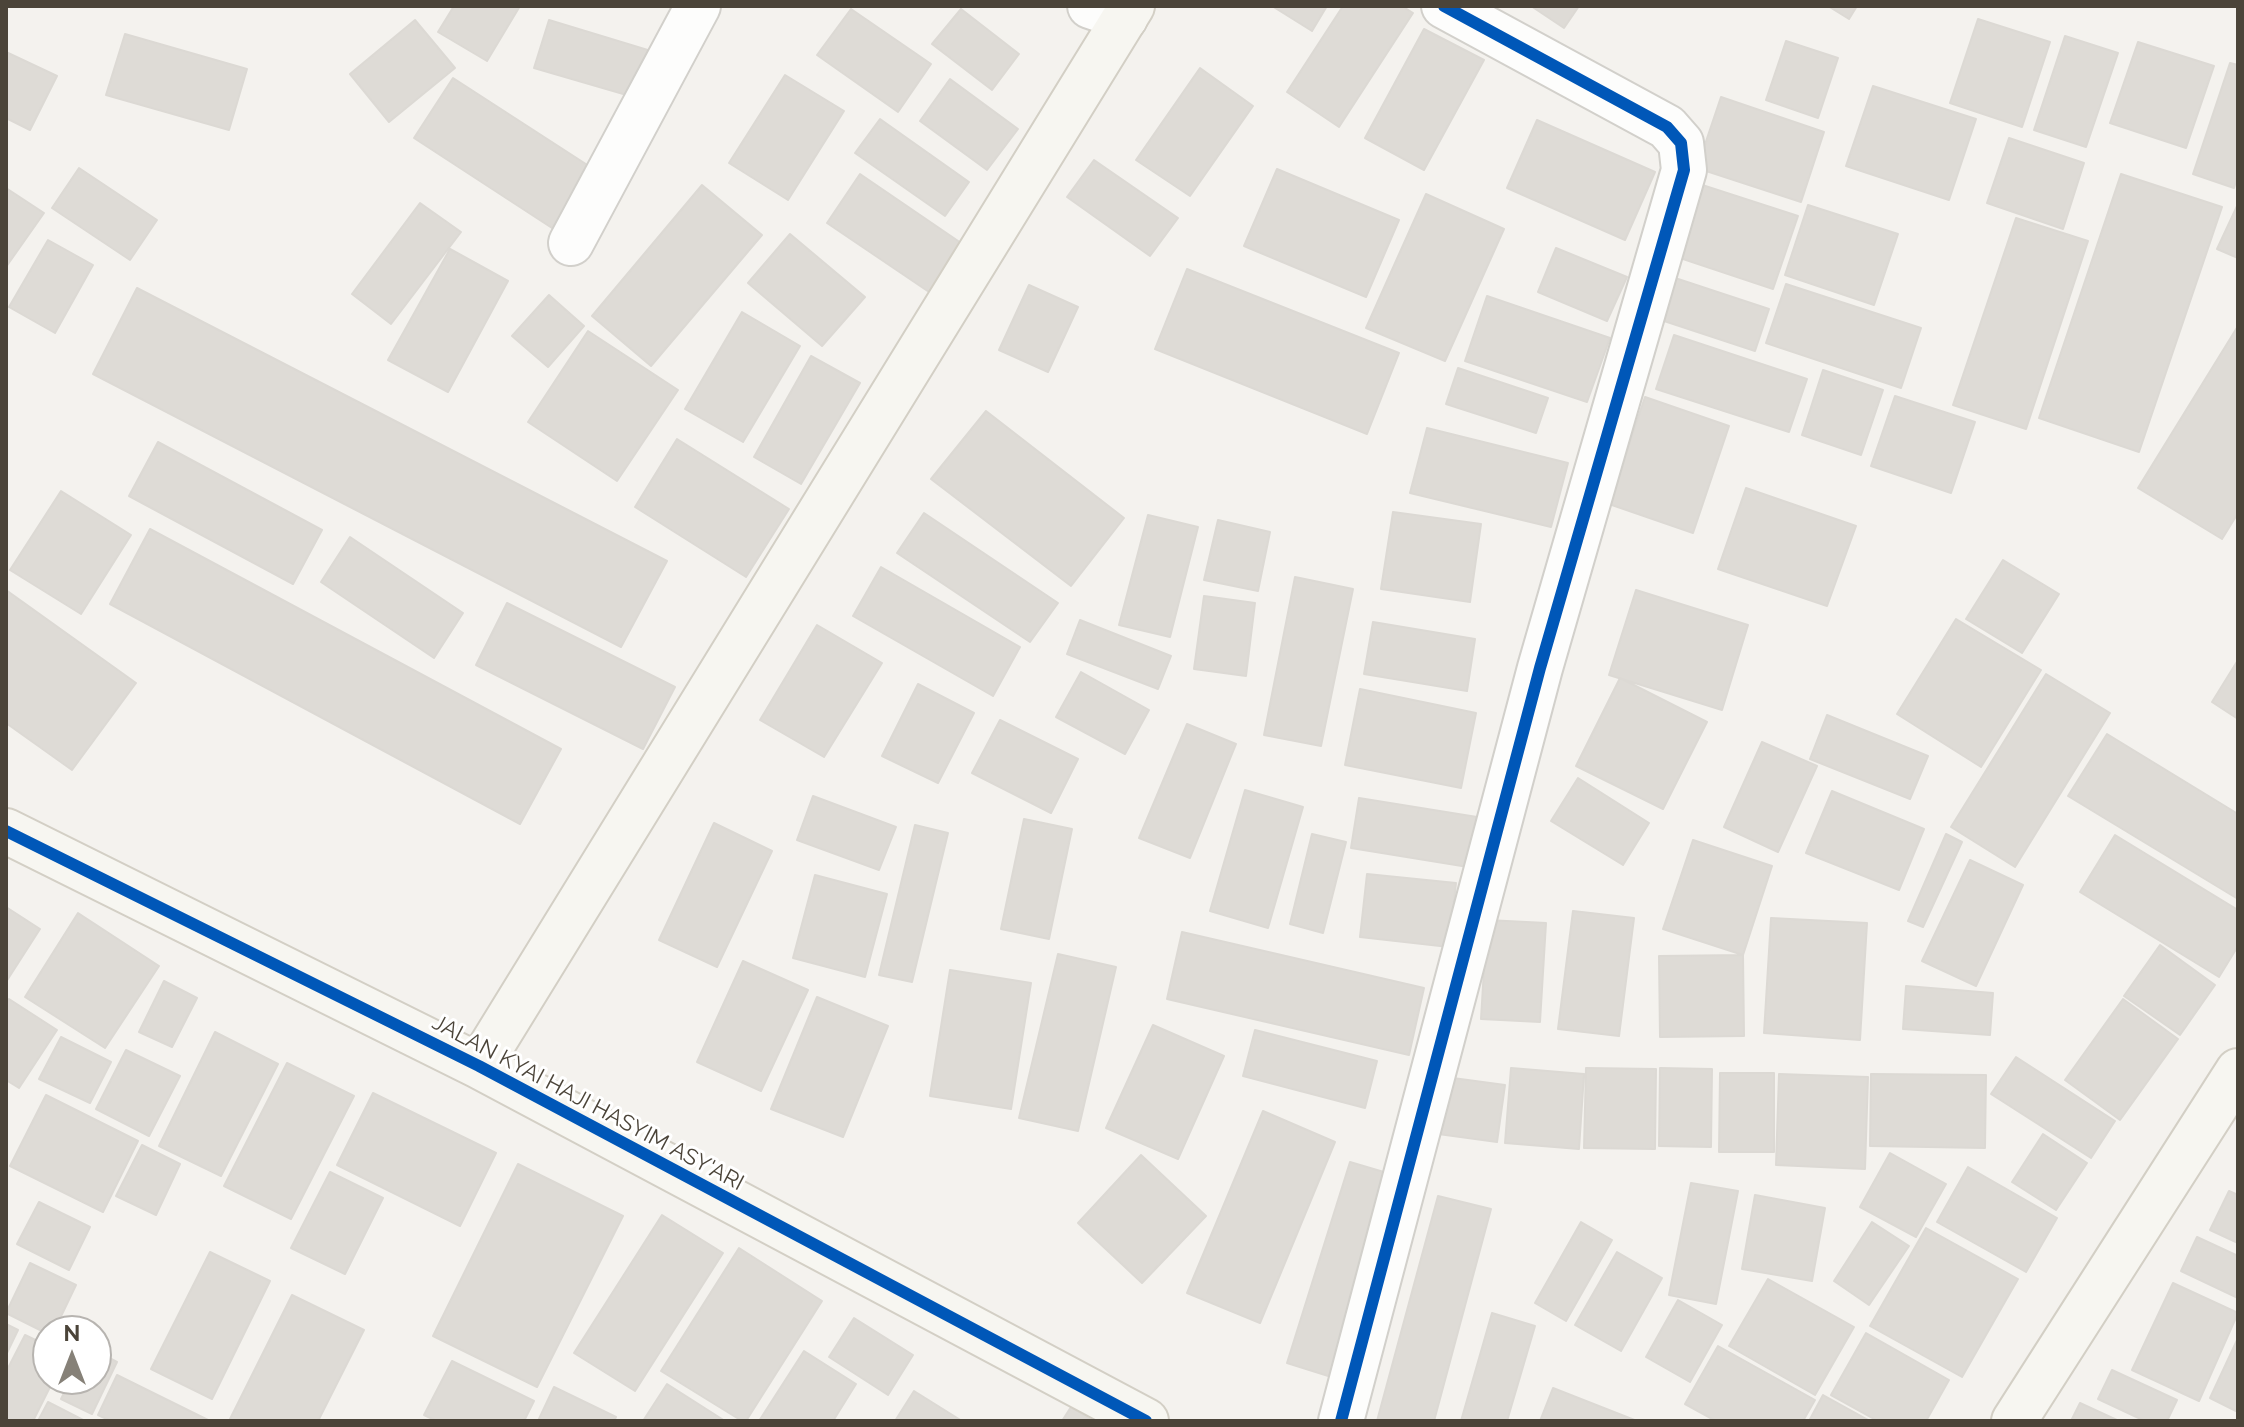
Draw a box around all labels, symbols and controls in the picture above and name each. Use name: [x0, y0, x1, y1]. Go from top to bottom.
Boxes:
street label: JALAN KYAI HAJI HASYIM ASY'ARI: [428, 1009, 748, 1197]
north arrow: [32, 1315, 112, 1395]
text: N: [64, 1320, 80, 1346]

